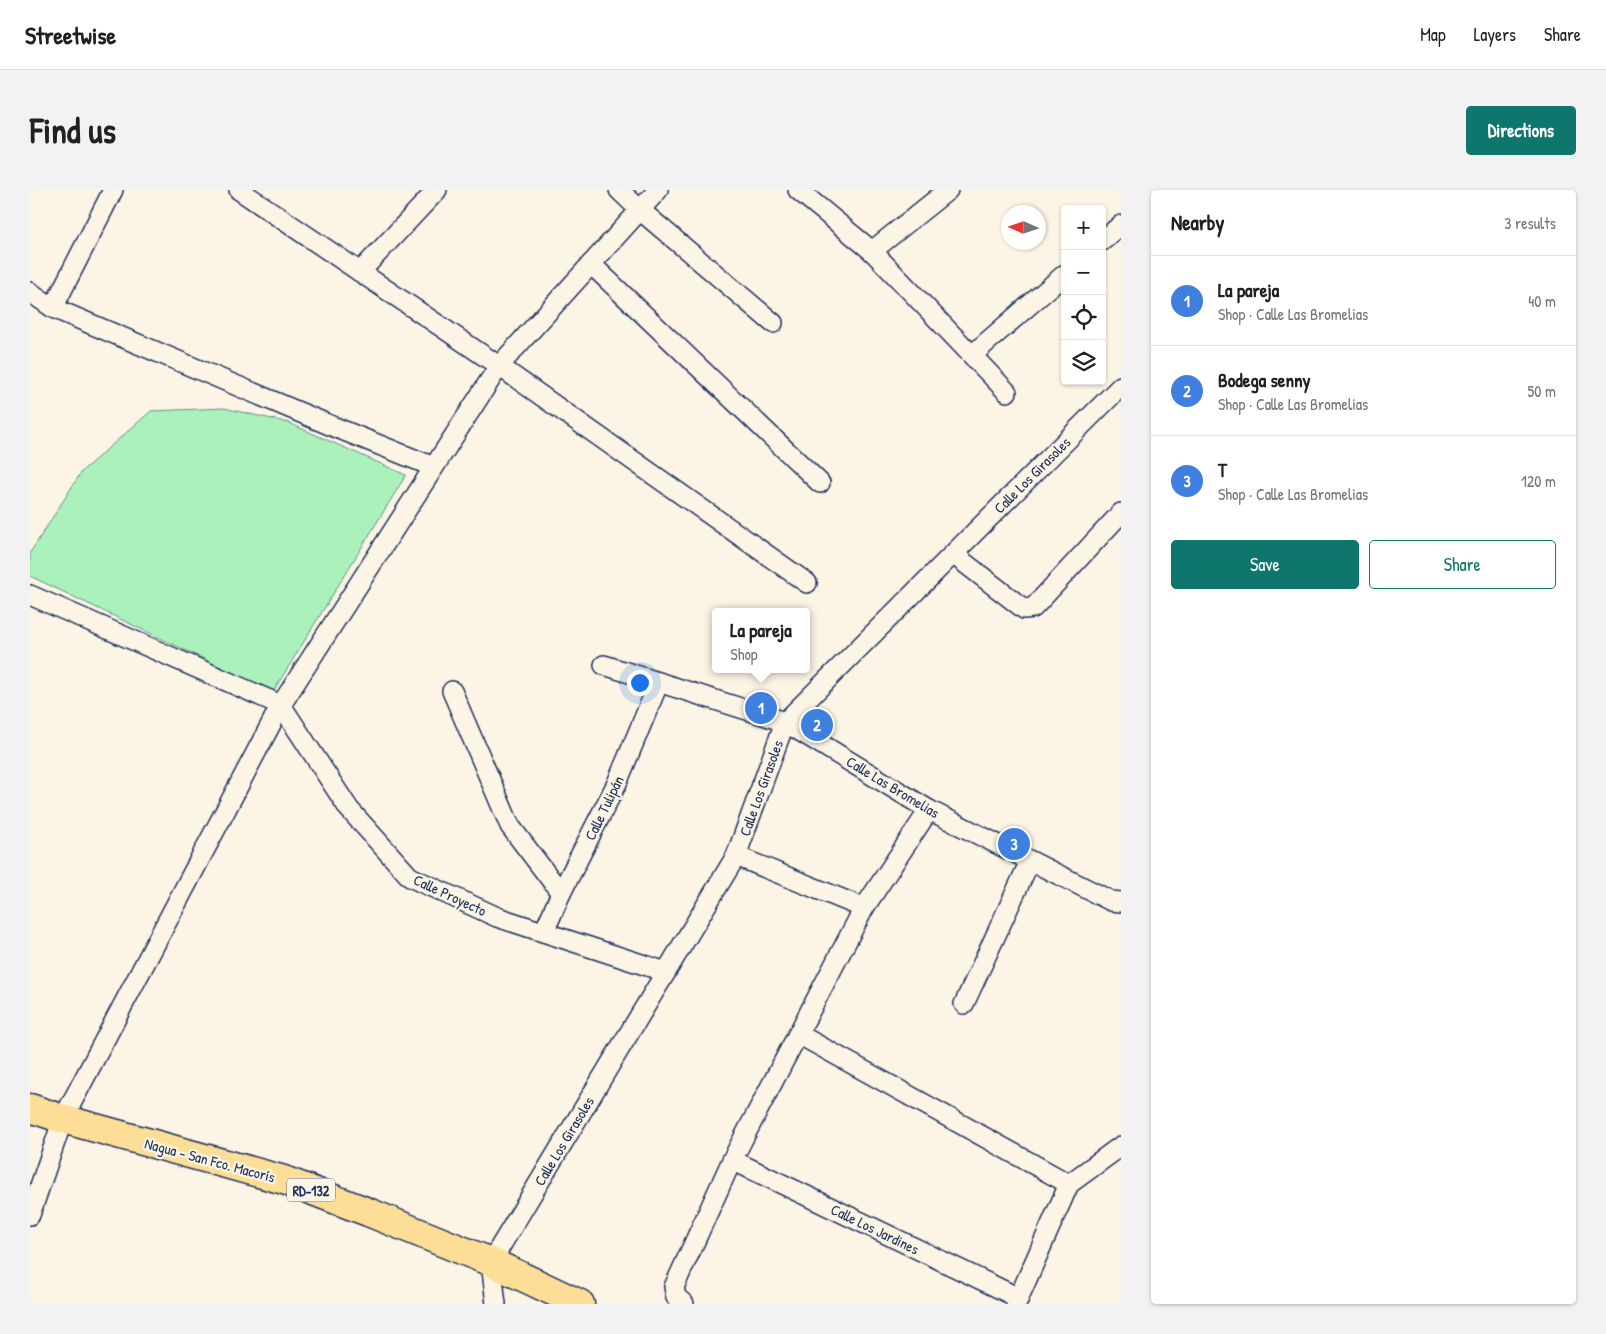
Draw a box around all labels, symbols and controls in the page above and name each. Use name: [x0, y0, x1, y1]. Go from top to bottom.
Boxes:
text: Streetwise: [25, 19, 116, 51]
text: Map: [1420, 22, 1446, 47]
text: Layers: [1474, 22, 1516, 47]
text: Share: [1544, 22, 1581, 47]
button: Directions: [1466, 106, 1576, 155]
text: Find us: [30, 107, 116, 154]
north arrow: [1001, 205, 1046, 250]
map controls: [1061, 205, 1106, 385]
button: +: [1061, 205, 1106, 250]
text: Nearby: [1171, 208, 1224, 237]
text: 3 results: [1504, 212, 1556, 234]
button: −: [1061, 250, 1106, 295]
text: La pareja: [1218, 277, 1279, 303]
text: 1: [1184, 290, 1190, 312]
text: 40 m: [1528, 290, 1556, 312]
button: locate: [1061, 295, 1106, 340]
text: Shop · Calle Las Bromelias: [1218, 303, 1368, 325]
button: layers: [1061, 340, 1106, 385]
text: Bodega senny: [1218, 367, 1311, 393]
text: 2: [1183, 380, 1191, 402]
text: 50 m: [1528, 380, 1556, 402]
text: Shop · Calle Las Bromelias: [1218, 393, 1368, 415]
street label: Calle Los Girasoles: [989, 432, 1075, 518]
text: T: [1218, 457, 1227, 483]
text: 3: [1183, 470, 1191, 492]
text: 120 m: [1521, 470, 1556, 492]
text: Shop · Calle Las Bromelias: [1218, 483, 1368, 505]
button: Save: [1171, 540, 1359, 589]
button: Share: [1369, 540, 1556, 589]
popup: [712, 608, 810, 673]
text: La pareja: [730, 617, 792, 643]
text: Shop: [730, 643, 758, 665]
your location: [627, 670, 653, 696]
pin: 1: [745, 689, 777, 727]
pin: 2: [801, 706, 833, 744]
street label: Calle Los Girasoles: [734, 737, 788, 839]
street label: Calle Las Bromelias: [842, 751, 944, 823]
street label: Calle Tulipán: [579, 772, 629, 844]
pin: 3: [998, 825, 1030, 863]
street label: Calle Proyecto: [410, 869, 490, 921]
street label: Calle Los Girasoles: [529, 1092, 599, 1190]
street label: Nagua - San Fco. Macorís: [143, 1133, 278, 1188]
road number: RD-132: [287, 1178, 335, 1202]
street label: Calle Los Jardines: [827, 1199, 923, 1260]

